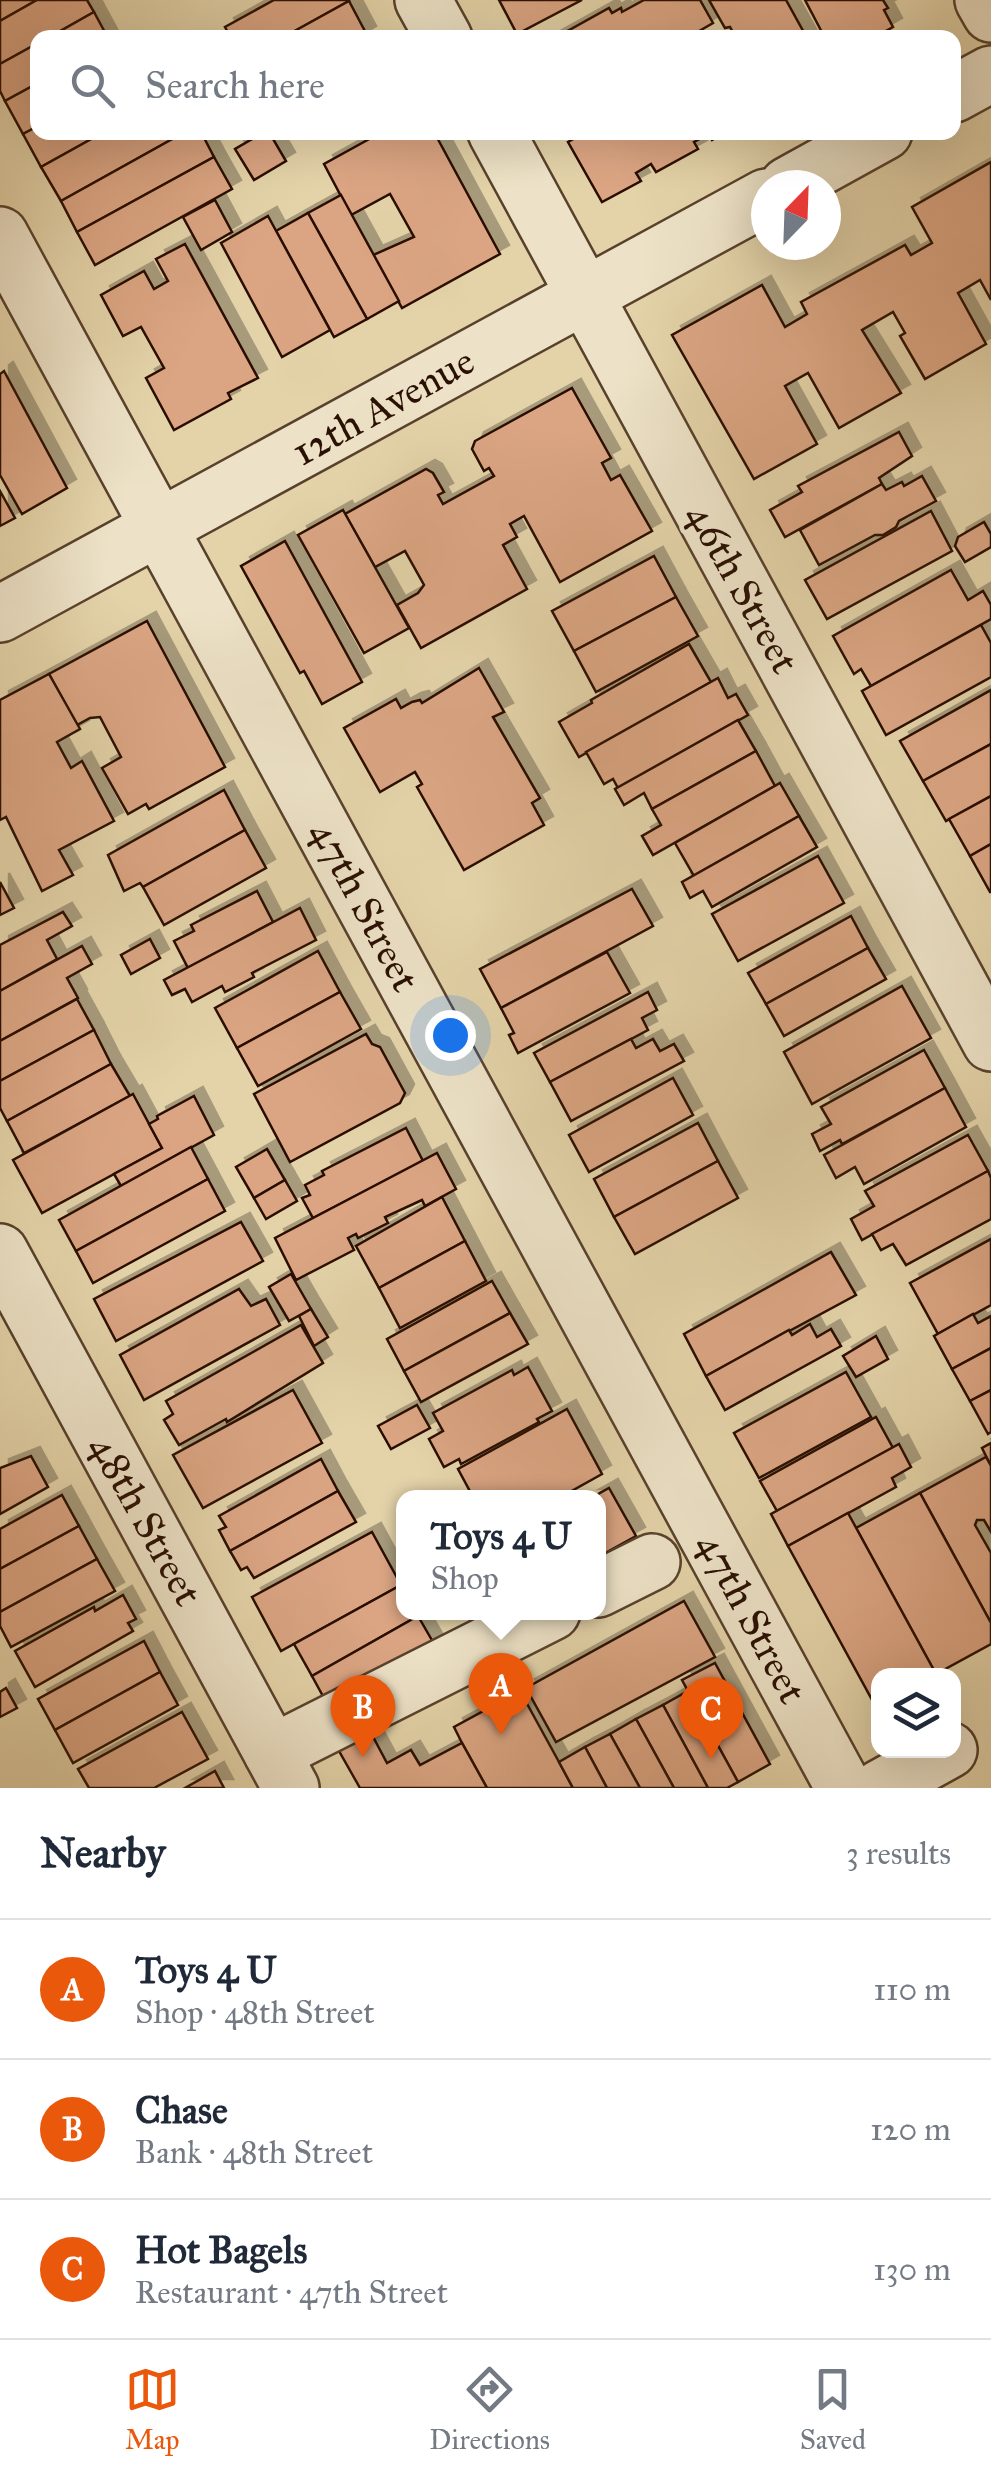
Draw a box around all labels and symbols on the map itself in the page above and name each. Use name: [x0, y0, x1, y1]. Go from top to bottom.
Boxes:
north arrow: [751, 170, 841, 260]
street label: 12th Avenue: [283, 336, 483, 476]
street label: 46th Street: [676, 494, 810, 682]
street label: 47th Street: [300, 812, 430, 1000]
your location: [425, 1010, 476, 1061]
street label: 48th Street: [79, 1426, 213, 1614]
street label: 47th Street: [687, 1524, 817, 1712]
pin: A: [468, 1652, 534, 1735]
pin: B: [330, 1674, 396, 1757]
pin: C: [678, 1676, 744, 1759]

